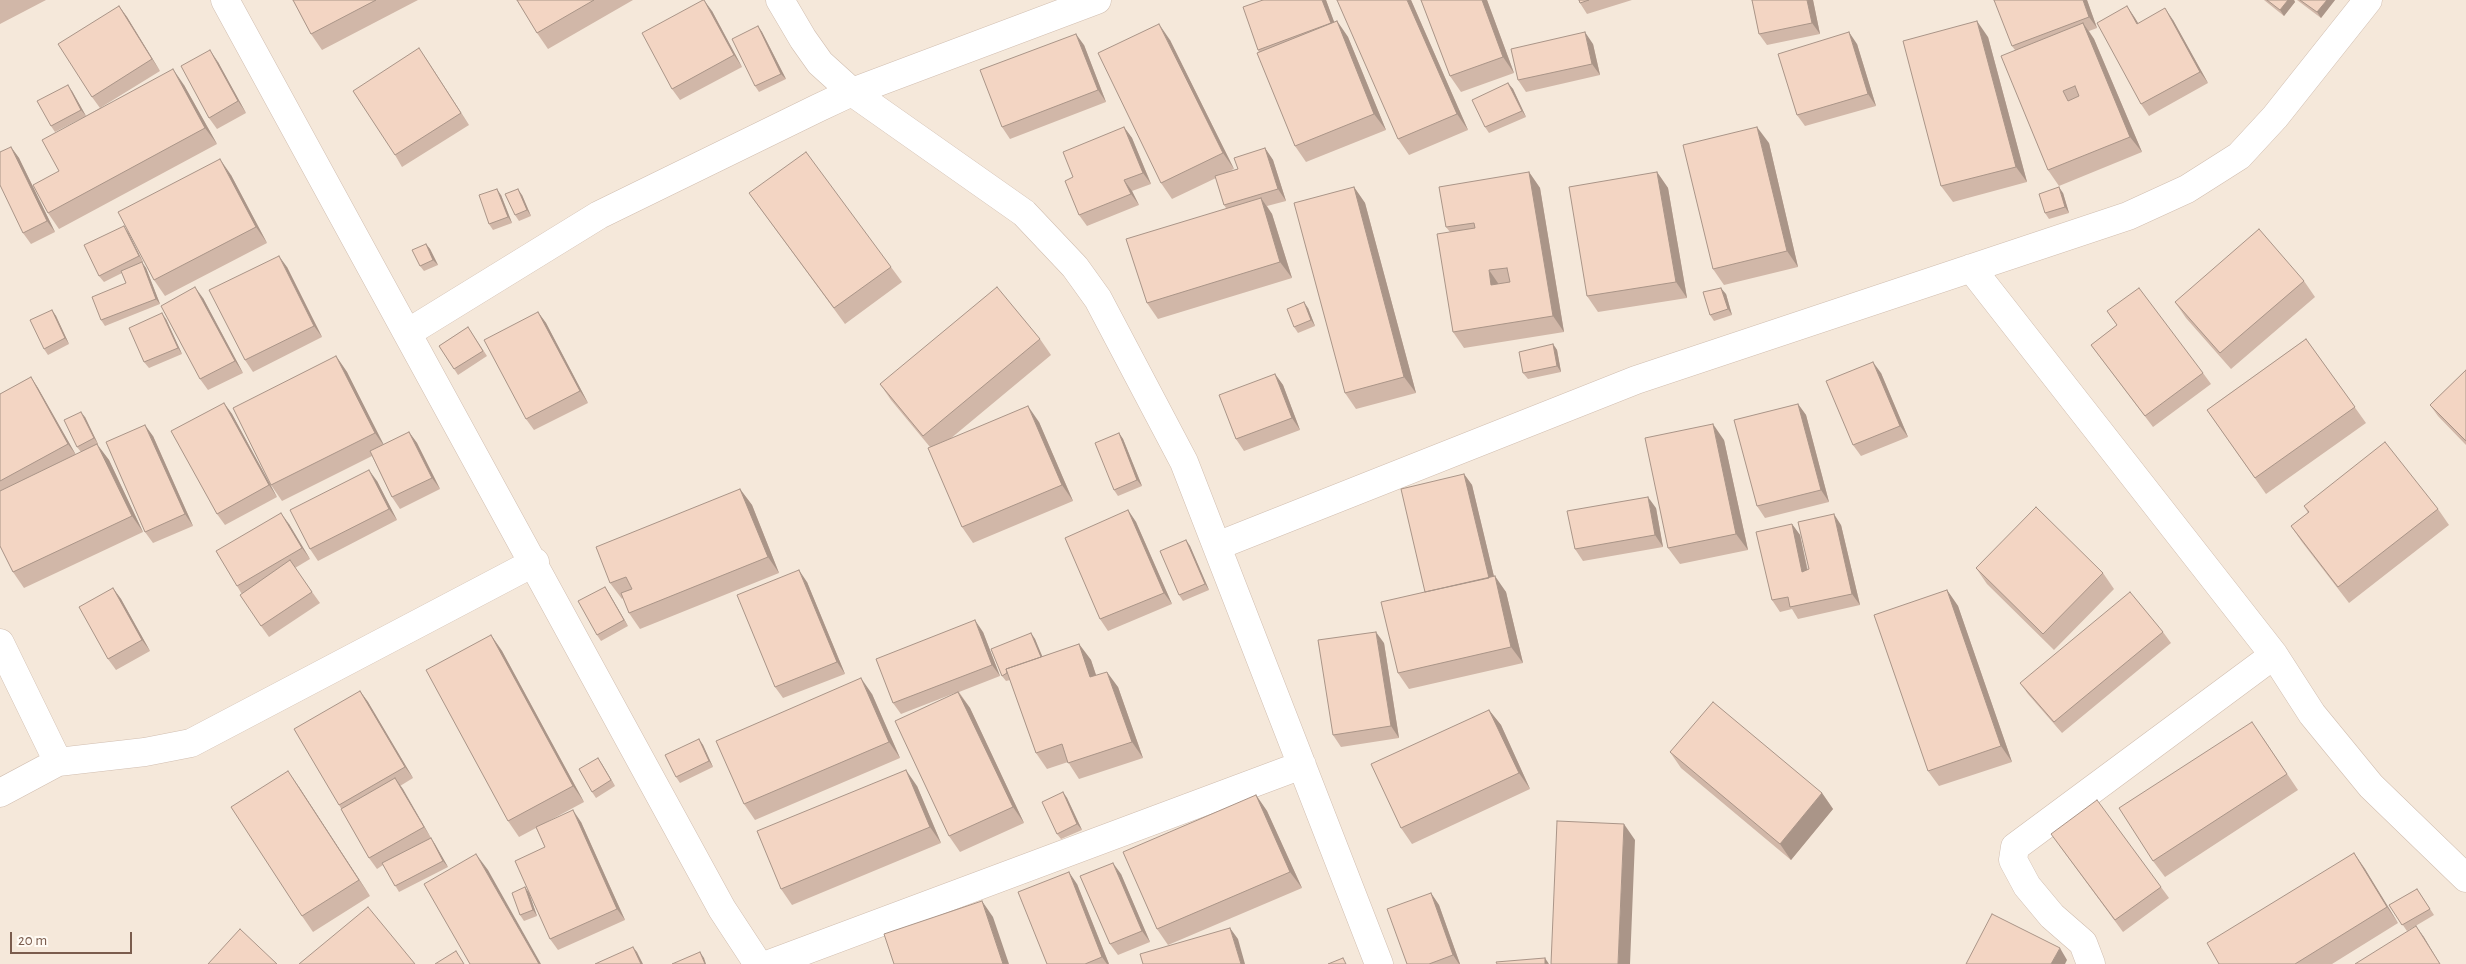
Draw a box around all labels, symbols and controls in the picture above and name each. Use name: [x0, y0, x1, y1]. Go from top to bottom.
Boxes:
scale bar: [12, 922, 135, 954]
text: 20 m: [18, 933, 47, 948]

